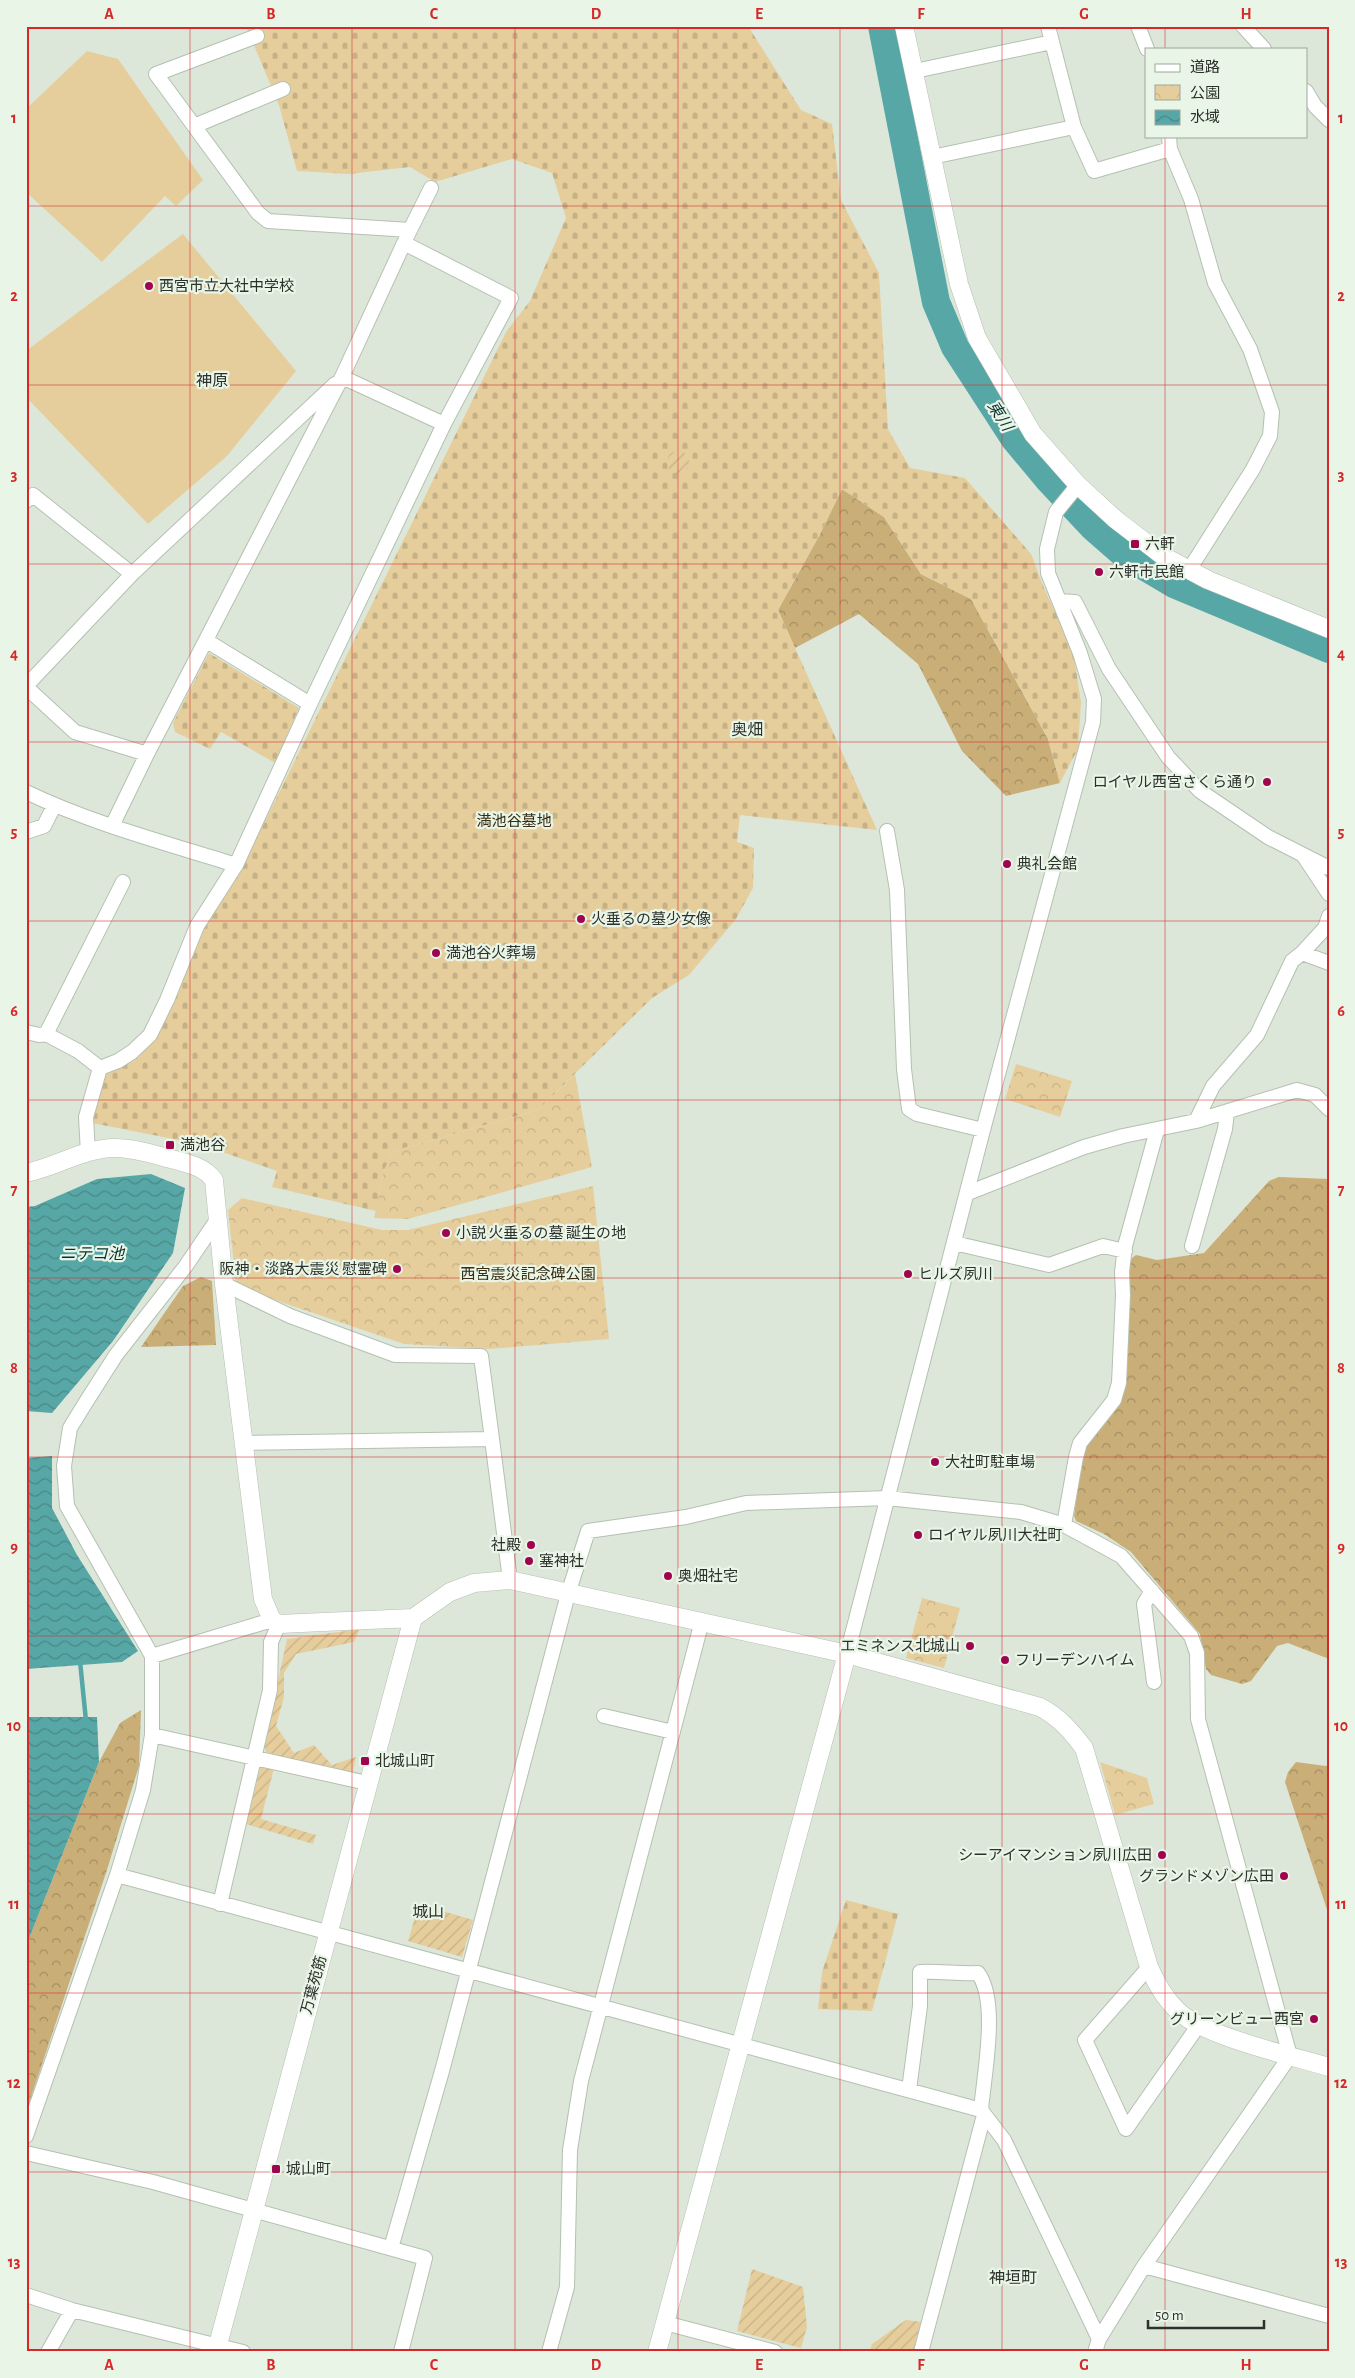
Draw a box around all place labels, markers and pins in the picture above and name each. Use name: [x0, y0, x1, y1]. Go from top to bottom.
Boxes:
place label: 西宮市立大社中学校: [159, 278, 294, 294]
marker: 西宮市立大社中学校: [143, 280, 155, 292]
place label: 六軒: [1145, 536, 1175, 552]
marker: 六軒: [1129, 538, 1141, 550]
place label: 六軒市民館: [1109, 564, 1184, 580]
marker: 六軒市民館: [1093, 566, 1105, 578]
place label: ロイヤル西宮さくら通り: [1092, 774, 1257, 790]
marker: ロイヤル西宮さくら通り: [1261, 776, 1273, 788]
place label: 典礼会館: [1017, 855, 1077, 872]
marker: 典礼会館: [1001, 858, 1013, 870]
place label: 火垂るの墓少女像: [591, 911, 711, 927]
marker: 火垂るの墓少女像: [575, 913, 587, 925]
place label: 満池谷火葬場: [446, 945, 536, 961]
marker: 満池谷火葬場: [430, 947, 442, 959]
place label: 満池谷: [180, 1137, 225, 1153]
marker: 満池谷: [164, 1139, 176, 1151]
place label: 小説 火垂るの墓 誕生の地: [456, 1225, 626, 1241]
marker: 小説 火垂るの墓 誕生の地: [440, 1227, 452, 1239]
place label: 阪神・淡路大震災 慰霊碑: [220, 1261, 387, 1277]
marker: 阪神・淡路大震災 慰霊碑: [391, 1263, 403, 1275]
place label: ヒルズ夙川: [918, 1266, 993, 1282]
marker: ヒルズ夙川: [902, 1268, 914, 1280]
place label: 大社町駐車場: [945, 1454, 1035, 1470]
marker: 大社町駐車場: [929, 1456, 941, 1468]
place label: ロイヤル夙川大社町: [928, 1527, 1063, 1543]
marker: ロイヤル夙川大社町: [912, 1529, 924, 1541]
place label: 社殿: [491, 1537, 521, 1553]
marker: 社殿: [525, 1539, 537, 1551]
place label: 塞神社: [539, 1553, 584, 1569]
marker: 塞神社: [523, 1555, 535, 1567]
place label: 奥畑社宅: [678, 1568, 738, 1584]
marker: 奥畑社宅: [662, 1570, 674, 1582]
place label: エミネンス北城山: [840, 1637, 960, 1654]
marker: エミネンス北城山: [964, 1640, 976, 1652]
place label: フリーデンハイム: [1015, 1652, 1134, 1668]
marker: フリーデンハイム: [999, 1654, 1011, 1666]
place label: 北城山町: [375, 1752, 435, 1769]
marker: 北城山町: [359, 1755, 371, 1767]
place label: シーアイマンション夙川広田: [958, 1847, 1152, 1863]
marker: シーアイマンション夙川広田: [1156, 1849, 1168, 1861]
place label: グランドメゾン広田: [1139, 1868, 1274, 1884]
marker: グランドメゾン広田: [1278, 1870, 1290, 1882]
place label: グリーンビュー西宮: [1170, 2011, 1304, 2027]
marker: グリーンビュー西宮: [1308, 2013, 1320, 2025]
place label: 城山町: [286, 2161, 331, 2177]
marker: 城山町: [270, 2163, 282, 2175]

